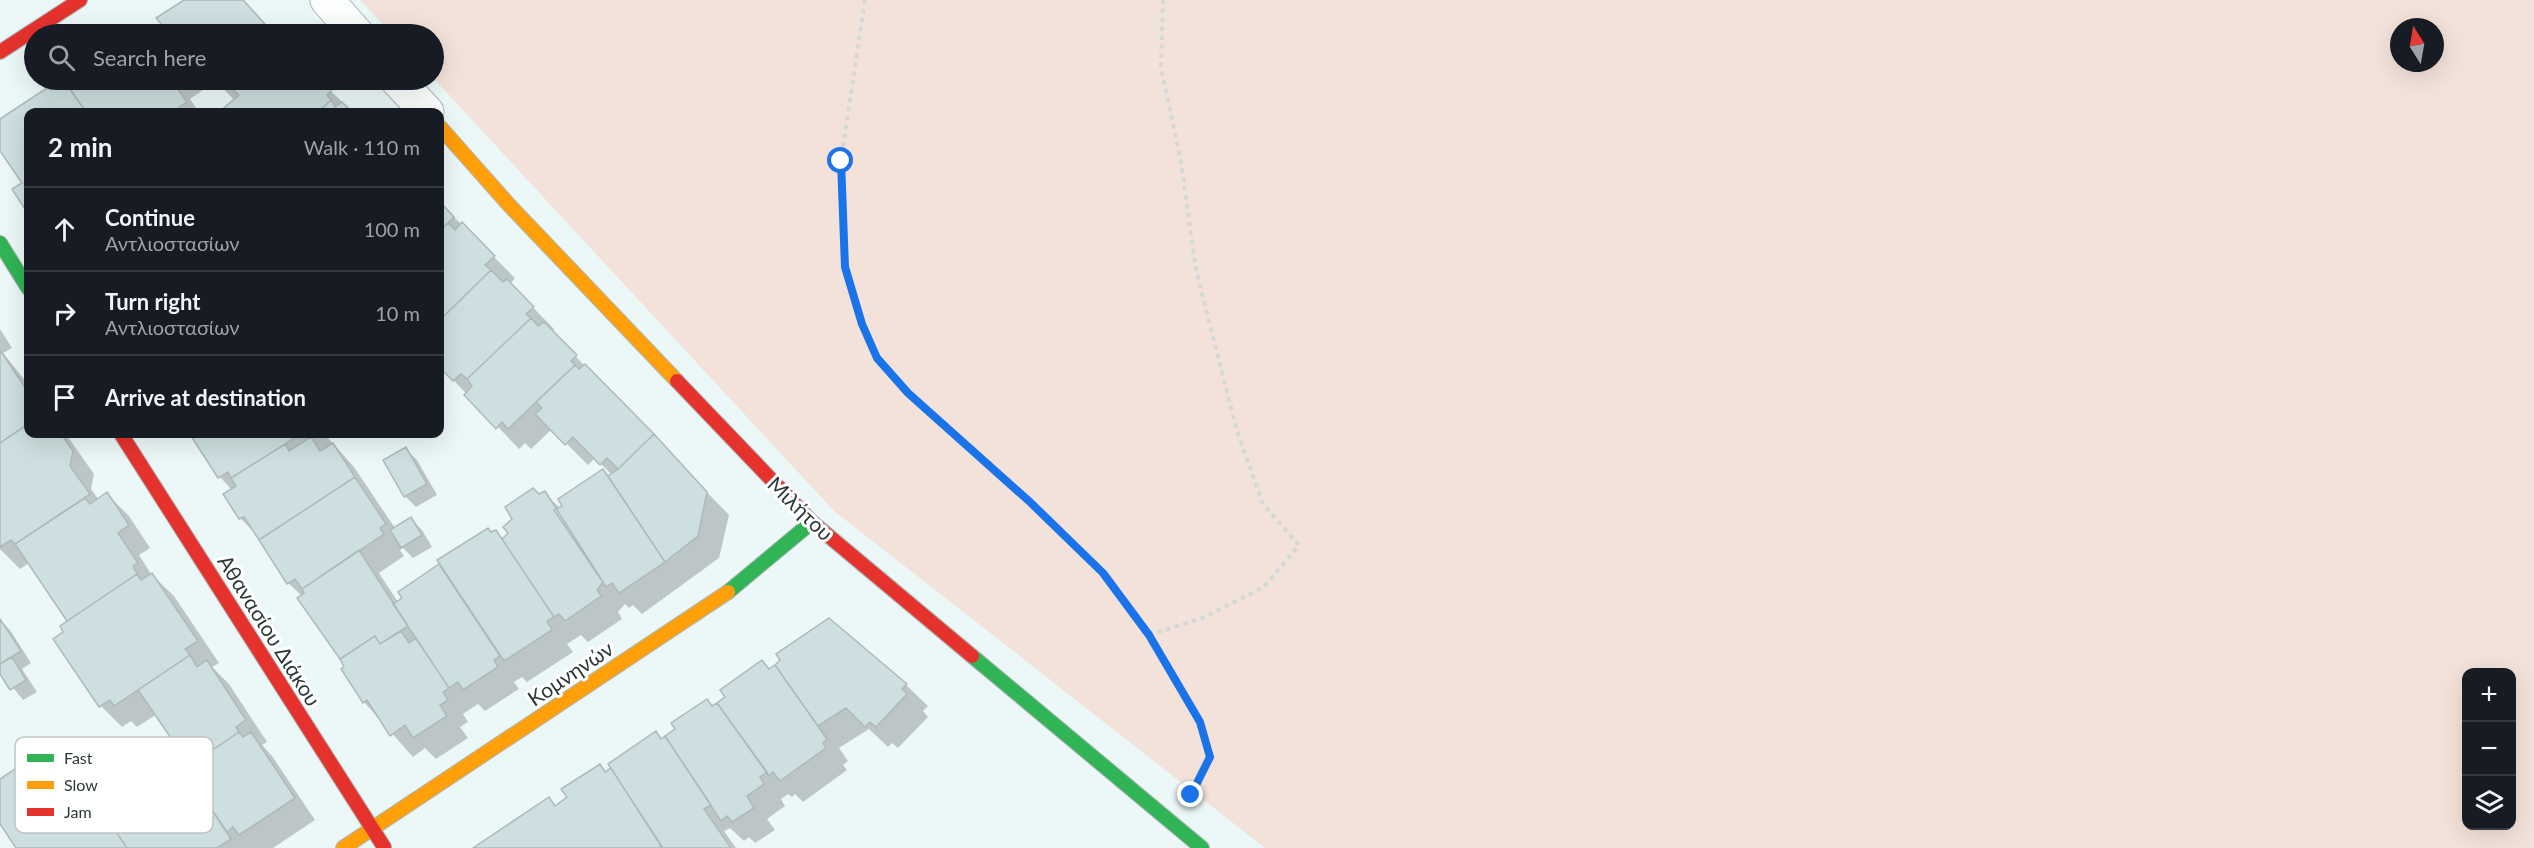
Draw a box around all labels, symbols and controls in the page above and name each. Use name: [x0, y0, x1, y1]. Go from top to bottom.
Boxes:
north arrow: [2390, 18, 2444, 72]
search box: [24, 24, 444, 90]
icon: search: [45, 41, 78, 74]
text: Search here: [93, 44, 206, 71]
text: 2 min: [48, 131, 112, 163]
text: Walk · 110 m: [304, 135, 420, 159]
route start: [827, 147, 853, 173]
text: Continue: [105, 204, 195, 231]
icon: ahead: [48, 213, 81, 246]
text: 100 m: [364, 217, 420, 241]
text: Αντλιοστασίων: [105, 231, 240, 255]
text: Turn right: [105, 288, 200, 315]
icon: right: [48, 297, 81, 330]
text: 10 m: [375, 301, 420, 325]
text: Αντλιοστασίων: [105, 315, 240, 339]
icon: arrive: [48, 381, 81, 414]
text: Arrive at destination: [105, 384, 306, 411]
street label: Μιλήτου: [763, 471, 839, 545]
street label: Αθανασίου Διάκου: [213, 550, 327, 710]
street label: Κομνηνών: [523, 635, 618, 711]
map controls: [2462, 668, 2516, 830]
button: +: [2462, 668, 2516, 722]
button: −: [2462, 722, 2516, 776]
legend: [15, 737, 213, 833]
text: Fast: [64, 748, 93, 767]
text: Slow: [64, 775, 98, 794]
button: layers: [2462, 776, 2516, 830]
route end: [1177, 781, 1203, 807]
text: Jam: [64, 802, 92, 821]

